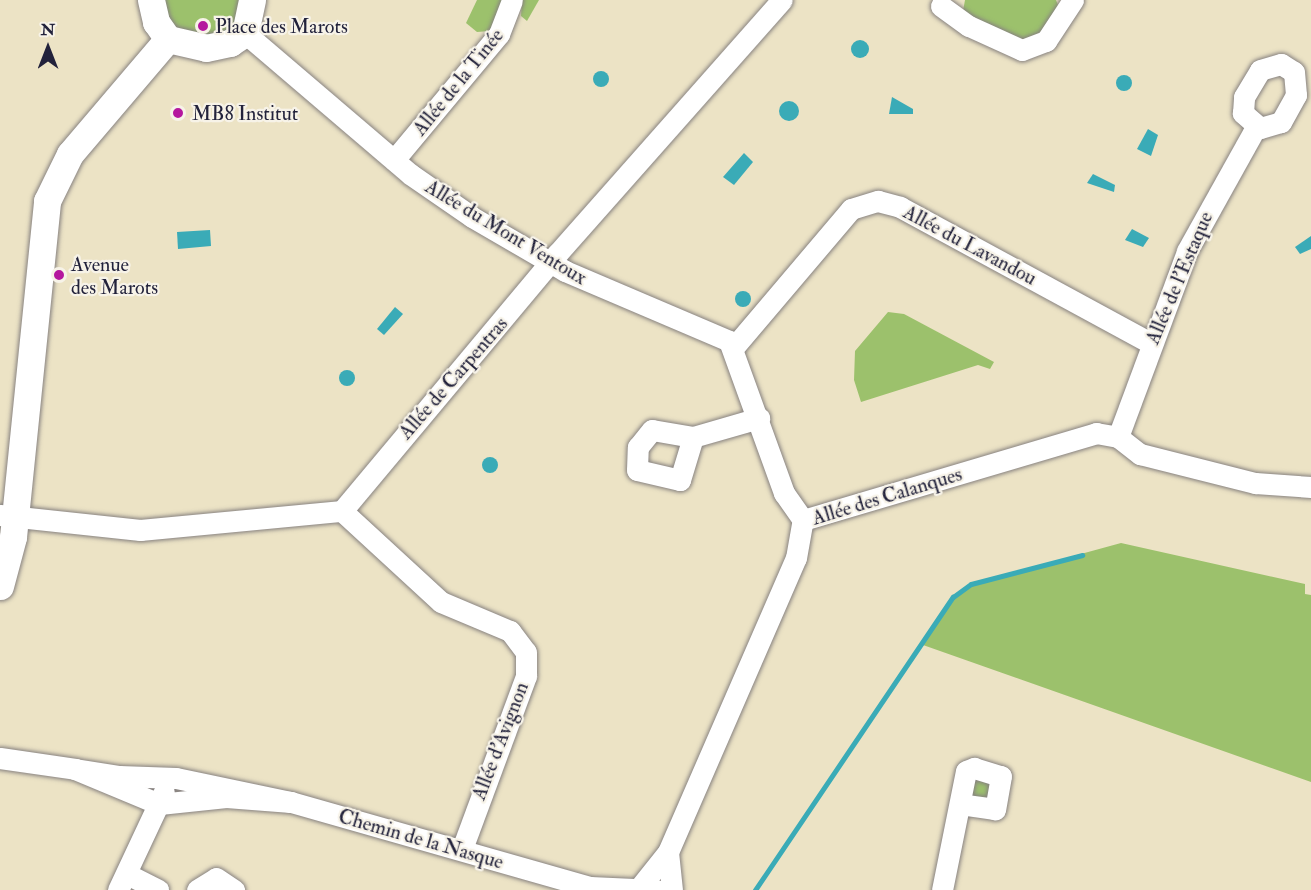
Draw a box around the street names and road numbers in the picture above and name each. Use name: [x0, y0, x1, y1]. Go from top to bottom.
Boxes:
street label: Allée de la Tinée: [408, 24, 508, 140]
street label: Allée du Mont Ventoux: [421, 174, 591, 290]
street label: Allée du Lavandou: [899, 200, 1041, 290]
street label: Allée de l'Estaque: [1140, 208, 1218, 348]
street label: Allée de Carpentras: [393, 312, 513, 444]
street label: Allée des Calanques: [809, 462, 965, 530]
street label: Allée d'Avignon: [467, 679, 533, 803]
street label: Chemin de la Nasque: [336, 804, 506, 874]

